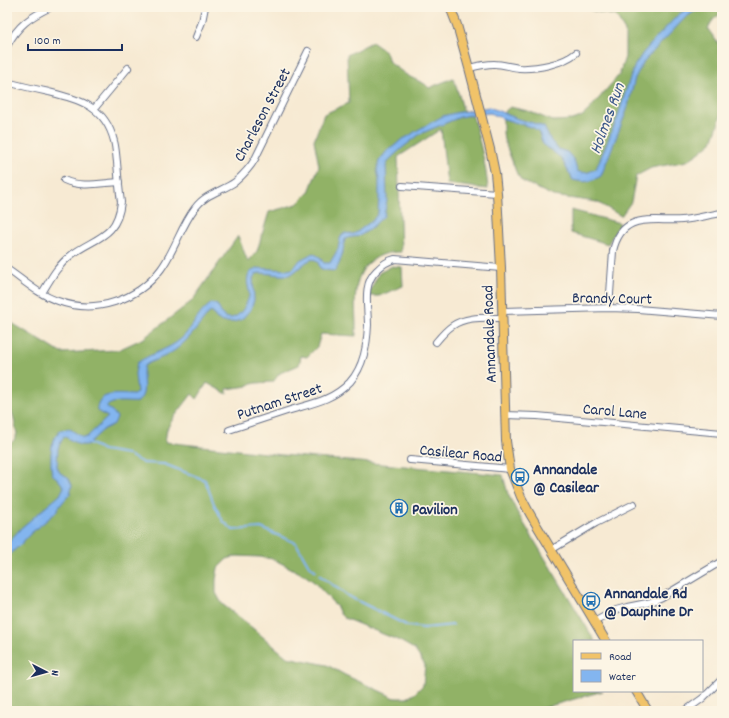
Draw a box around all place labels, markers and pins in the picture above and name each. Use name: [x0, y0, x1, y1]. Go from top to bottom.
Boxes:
place label: Annandale @ Casilear: [533, 459, 600, 500]
bus stop icon: Annandale @ Casilear: [510, 467, 530, 487]
building icon: Pavilion: [389, 498, 409, 518]
place label: Pavilion: [412, 499, 458, 522]
place label: Annandale Rd @ Dauphine Dr: [604, 583, 694, 624]
bus stop icon: Annandale Rd @ Dauphine Dr: [581, 591, 601, 611]

